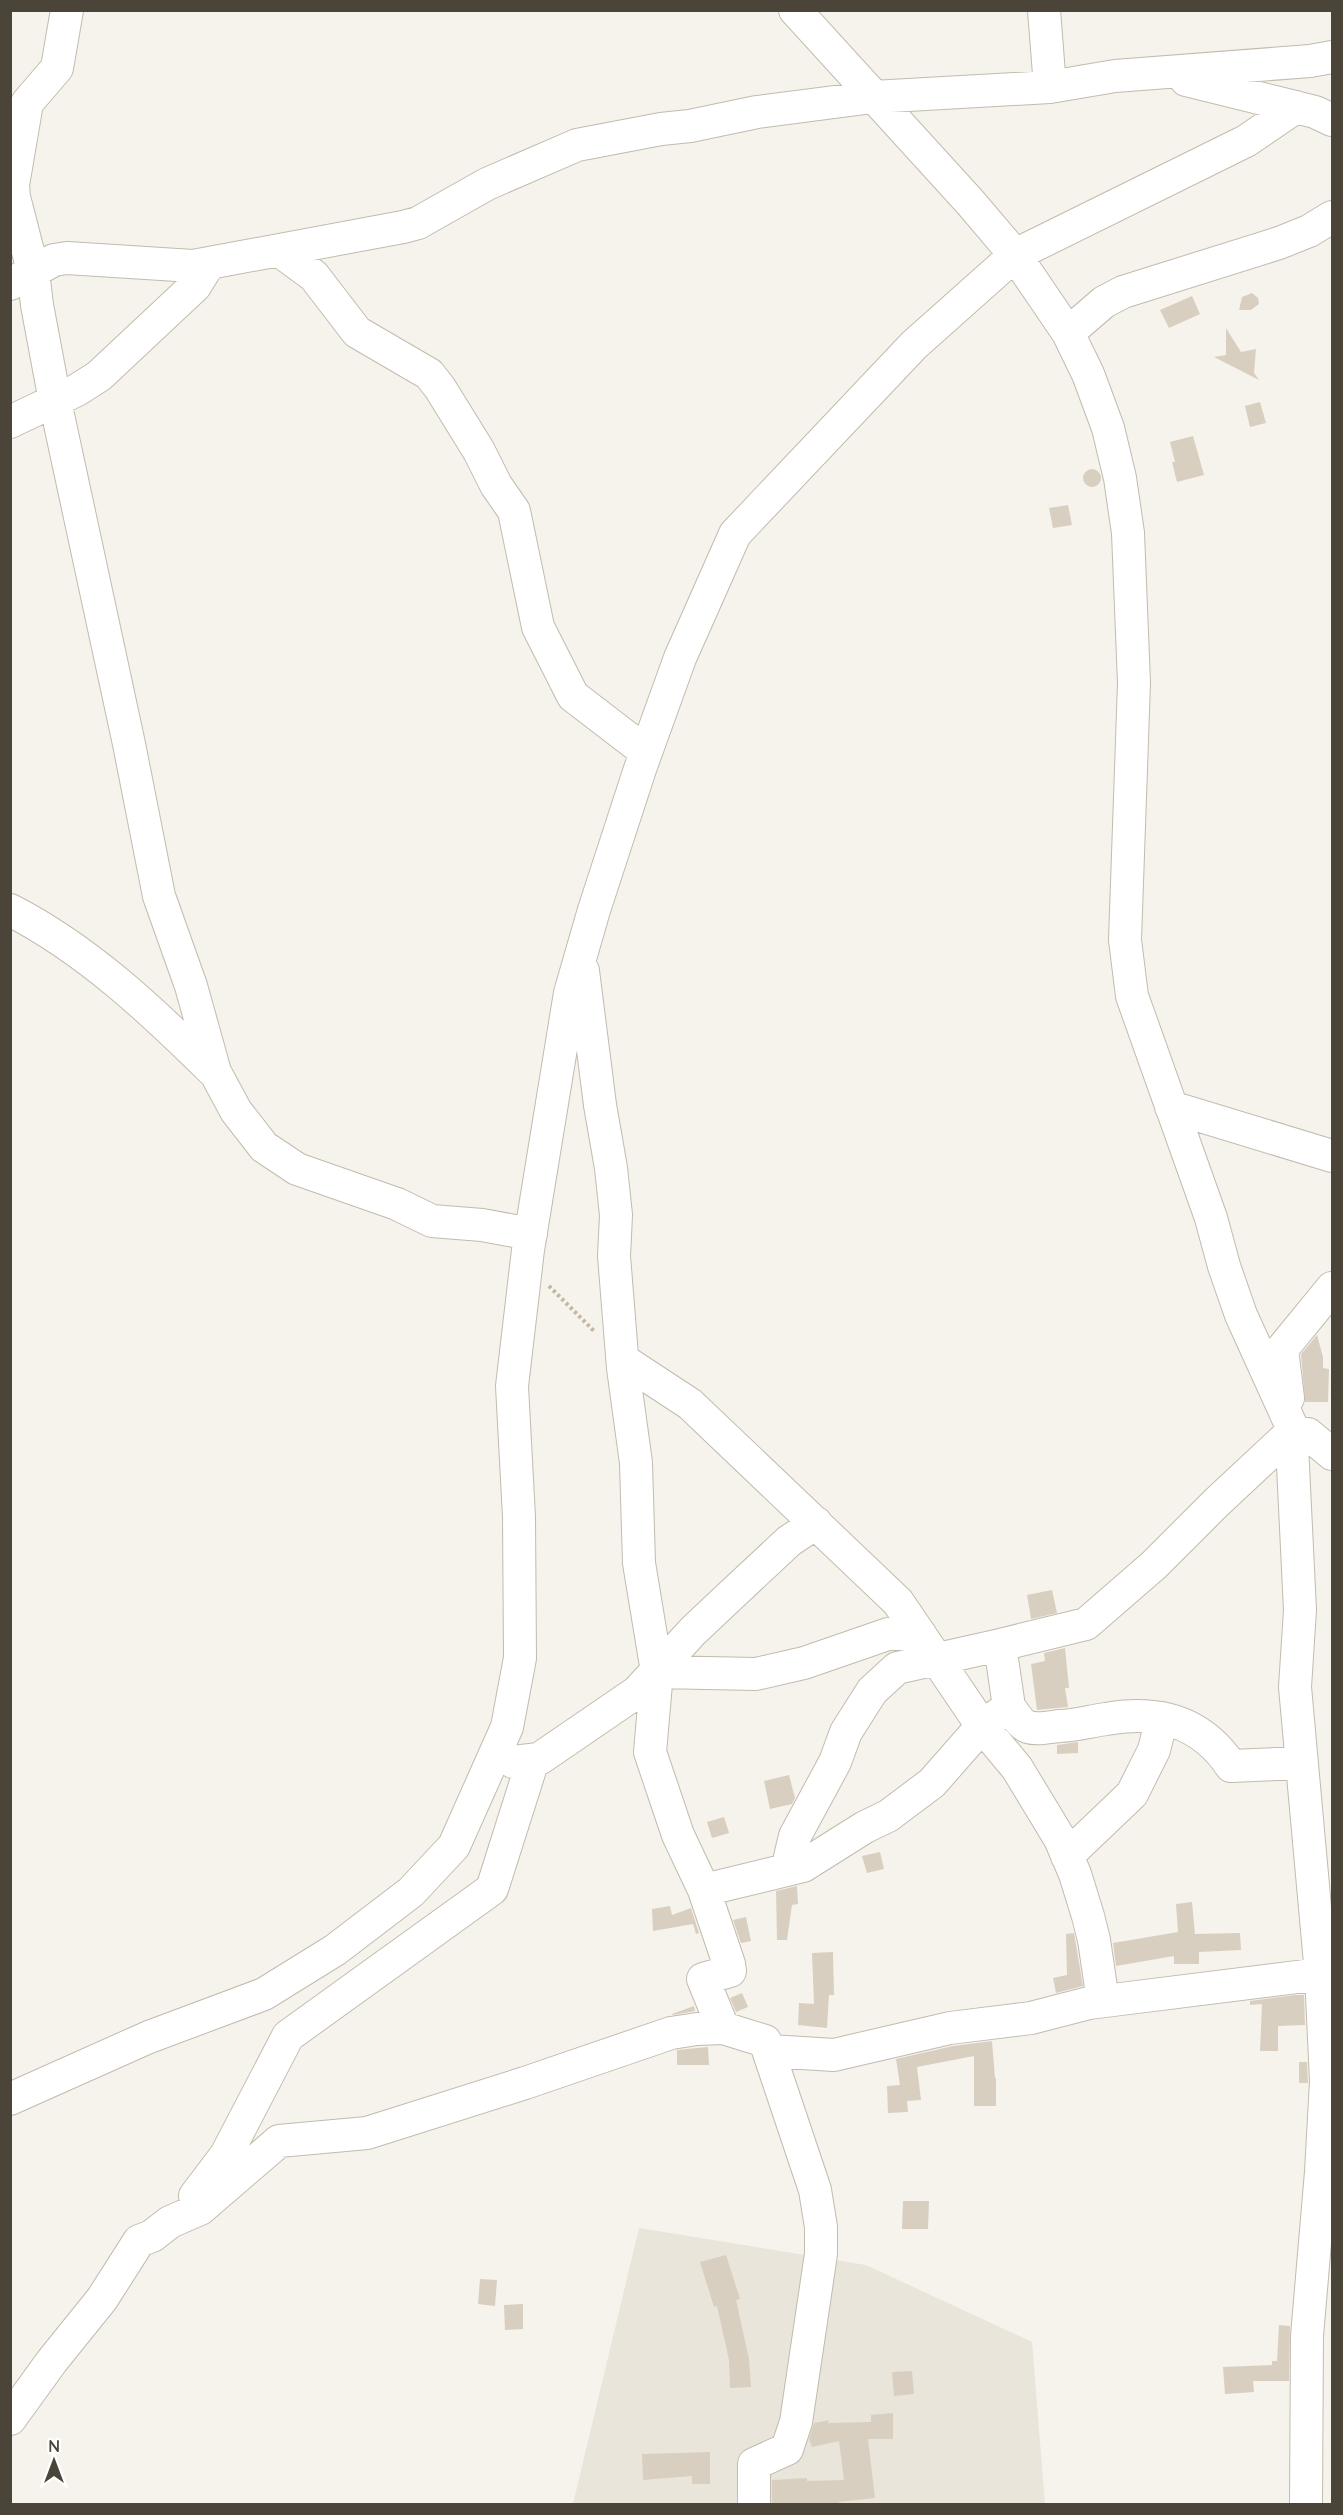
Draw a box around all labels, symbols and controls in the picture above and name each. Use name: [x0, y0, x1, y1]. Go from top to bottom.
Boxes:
north arrow: [24, 2431, 84, 2491]
text: N: [48, 2436, 60, 2456]

